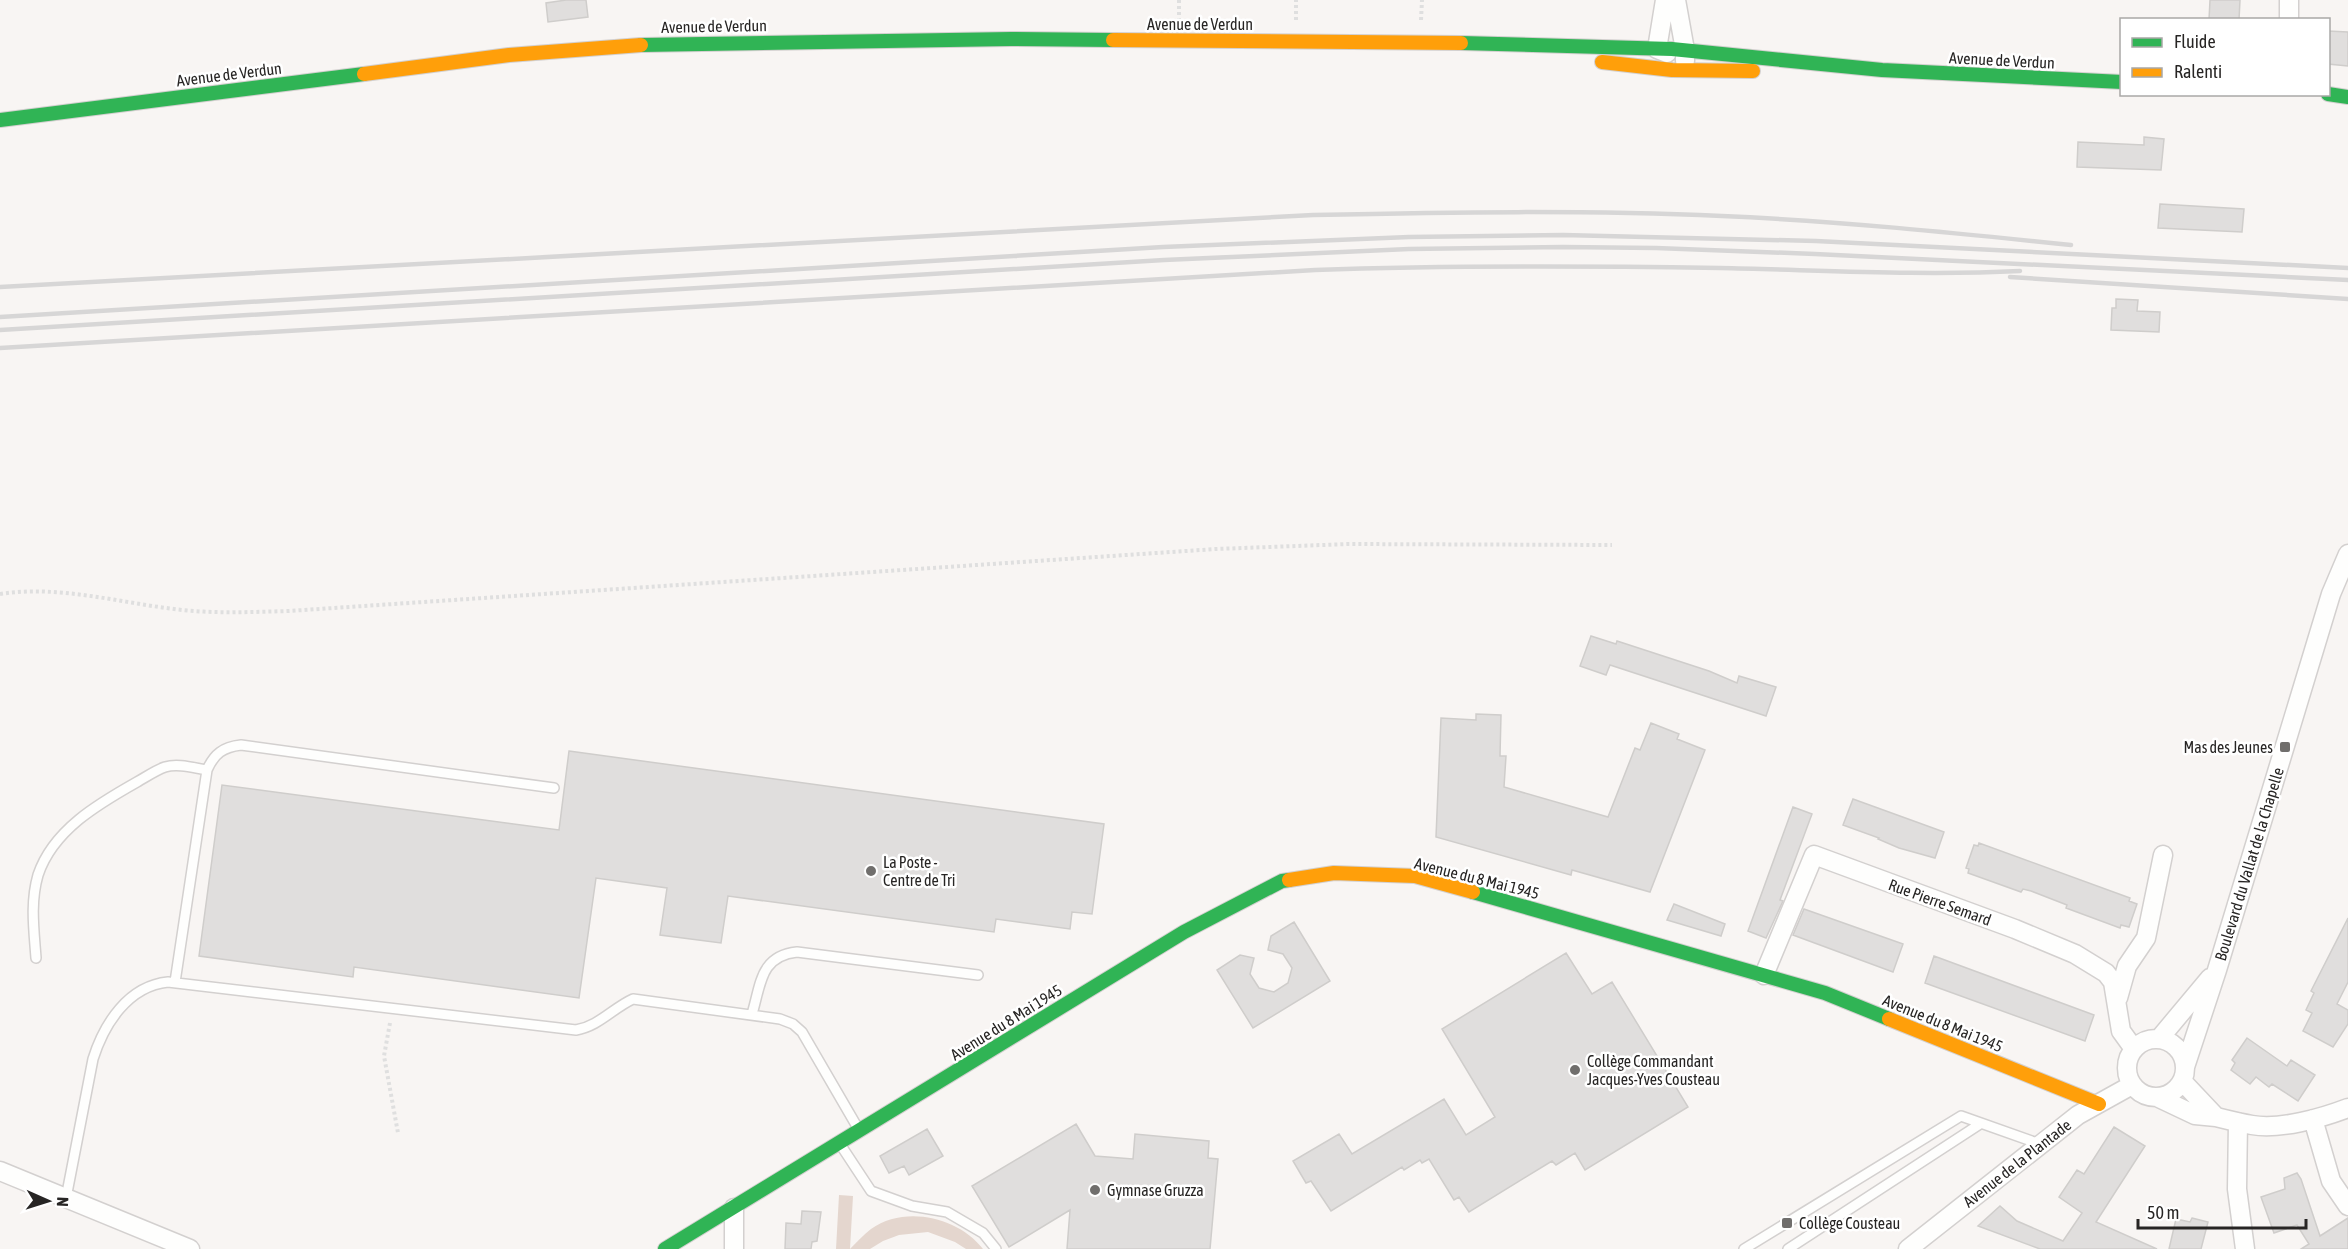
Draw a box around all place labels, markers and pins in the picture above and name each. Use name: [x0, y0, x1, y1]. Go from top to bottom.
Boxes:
place label: Mas des Jeunes: [2184, 738, 2273, 756]
marker: Mas des Jeunes: [2278, 740, 2292, 754]
place label: La Poste - Centre de Tri: [883, 853, 956, 889]
marker: La Poste - Centre de Tri: [864, 864, 878, 878]
place label: Collège Commandant Jacques-Yves Cousteau: [1587, 1052, 1720, 1089]
marker: Collège Commandant Jacques-Yves Cousteau: [1568, 1063, 1582, 1077]
place label: Gymnase Gruzza: [1107, 1181, 1204, 1200]
marker: Gymnase Gruzza: [1088, 1183, 1102, 1197]
place label: Collège Cousteau: [1799, 1214, 1900, 1233]
marker: Collège Cousteau: [1780, 1216, 1794, 1230]

